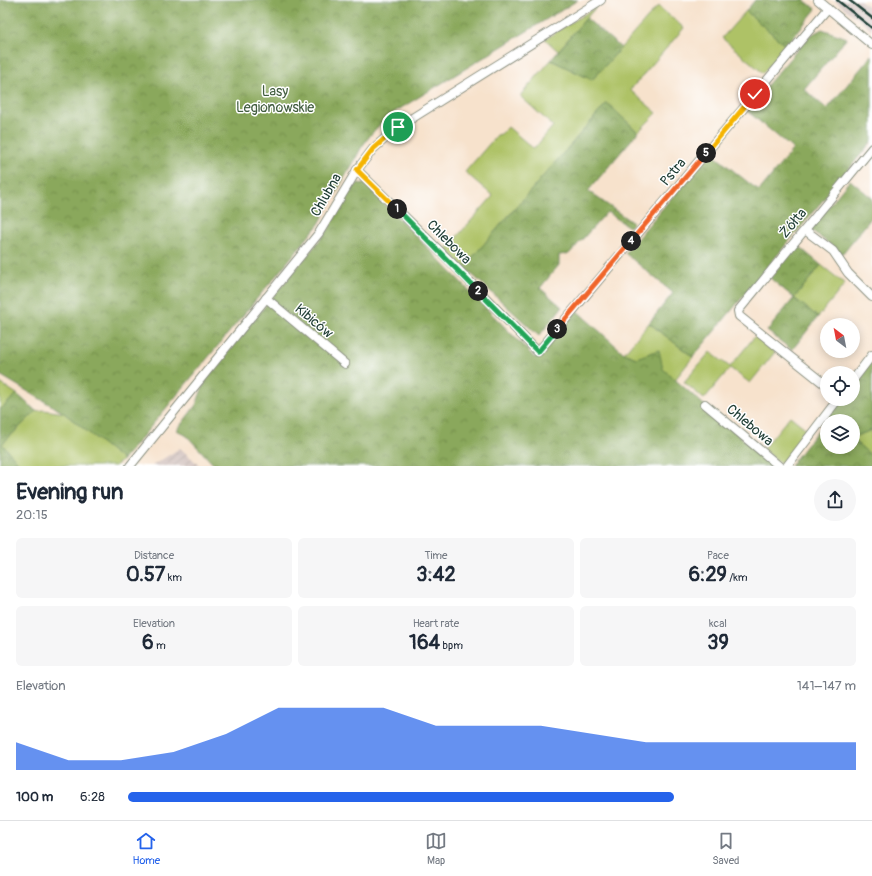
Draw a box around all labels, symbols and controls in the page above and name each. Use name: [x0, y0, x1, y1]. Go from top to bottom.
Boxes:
pin: [738, 77, 772, 111]
park label: Lasy Legionowskie: [236, 83, 314, 116]
icon: check: [744, 83, 766, 105]
pin: [381, 110, 415, 144]
icon: arrive: [387, 116, 409, 138]
pin: 5: [696, 143, 716, 163]
text: 5: [703, 146, 709, 159]
street label: Pstra: [656, 155, 690, 189]
street label: Chlubna: [307, 170, 345, 220]
pin: 1: [387, 199, 407, 219]
text: 1: [395, 202, 399, 215]
street label: Żółta: [776, 205, 810, 241]
street label: Chlebowa: [423, 216, 475, 268]
pin: 4: [621, 231, 641, 251]
text: 4: [628, 234, 634, 247]
pin: 2: [468, 281, 488, 301]
text: 2: [475, 284, 481, 297]
street label: Kibiców: [291, 300, 337, 342]
north arrow: [820, 318, 860, 358]
map controls: [820, 318, 860, 454]
pin: 3: [547, 319, 567, 339]
text: 3: [554, 322, 560, 335]
button: locate: [820, 366, 860, 406]
street label: Chlebowa: [723, 401, 777, 449]
button: layers: [820, 414, 860, 454]
text: Evening run: [16, 478, 124, 506]
button: share: [814, 479, 856, 521]
text: 20:15: [16, 507, 48, 523]
text: Distance: [134, 549, 174, 562]
text: Time: [425, 549, 448, 562]
text: Pace: [707, 549, 729, 562]
text: 0.57: [126, 562, 165, 587]
text: 3:42: [416, 562, 456, 587]
text: 6:29: [688, 562, 727, 587]
text: km: [165, 571, 182, 584]
text: /km: [727, 571, 748, 584]
text: Elevation: [133, 617, 175, 630]
text: Heart rate: [413, 617, 459, 630]
text: kcal: [709, 617, 727, 630]
text: 6: [142, 630, 154, 655]
text: 164: [409, 630, 440, 655]
text: 39: [707, 630, 729, 655]
text: m: [154, 639, 166, 652]
text: bpm: [440, 639, 463, 652]
text: Elevation: [16, 678, 66, 694]
text: 141–147 m: [797, 678, 856, 694]
text: 100 m: [16, 789, 53, 805]
text: 6:28: [80, 789, 105, 805]
tab: Home: [132, 830, 160, 867]
tab: Map: [425, 830, 447, 867]
tab: Saved: [712, 830, 739, 867]

